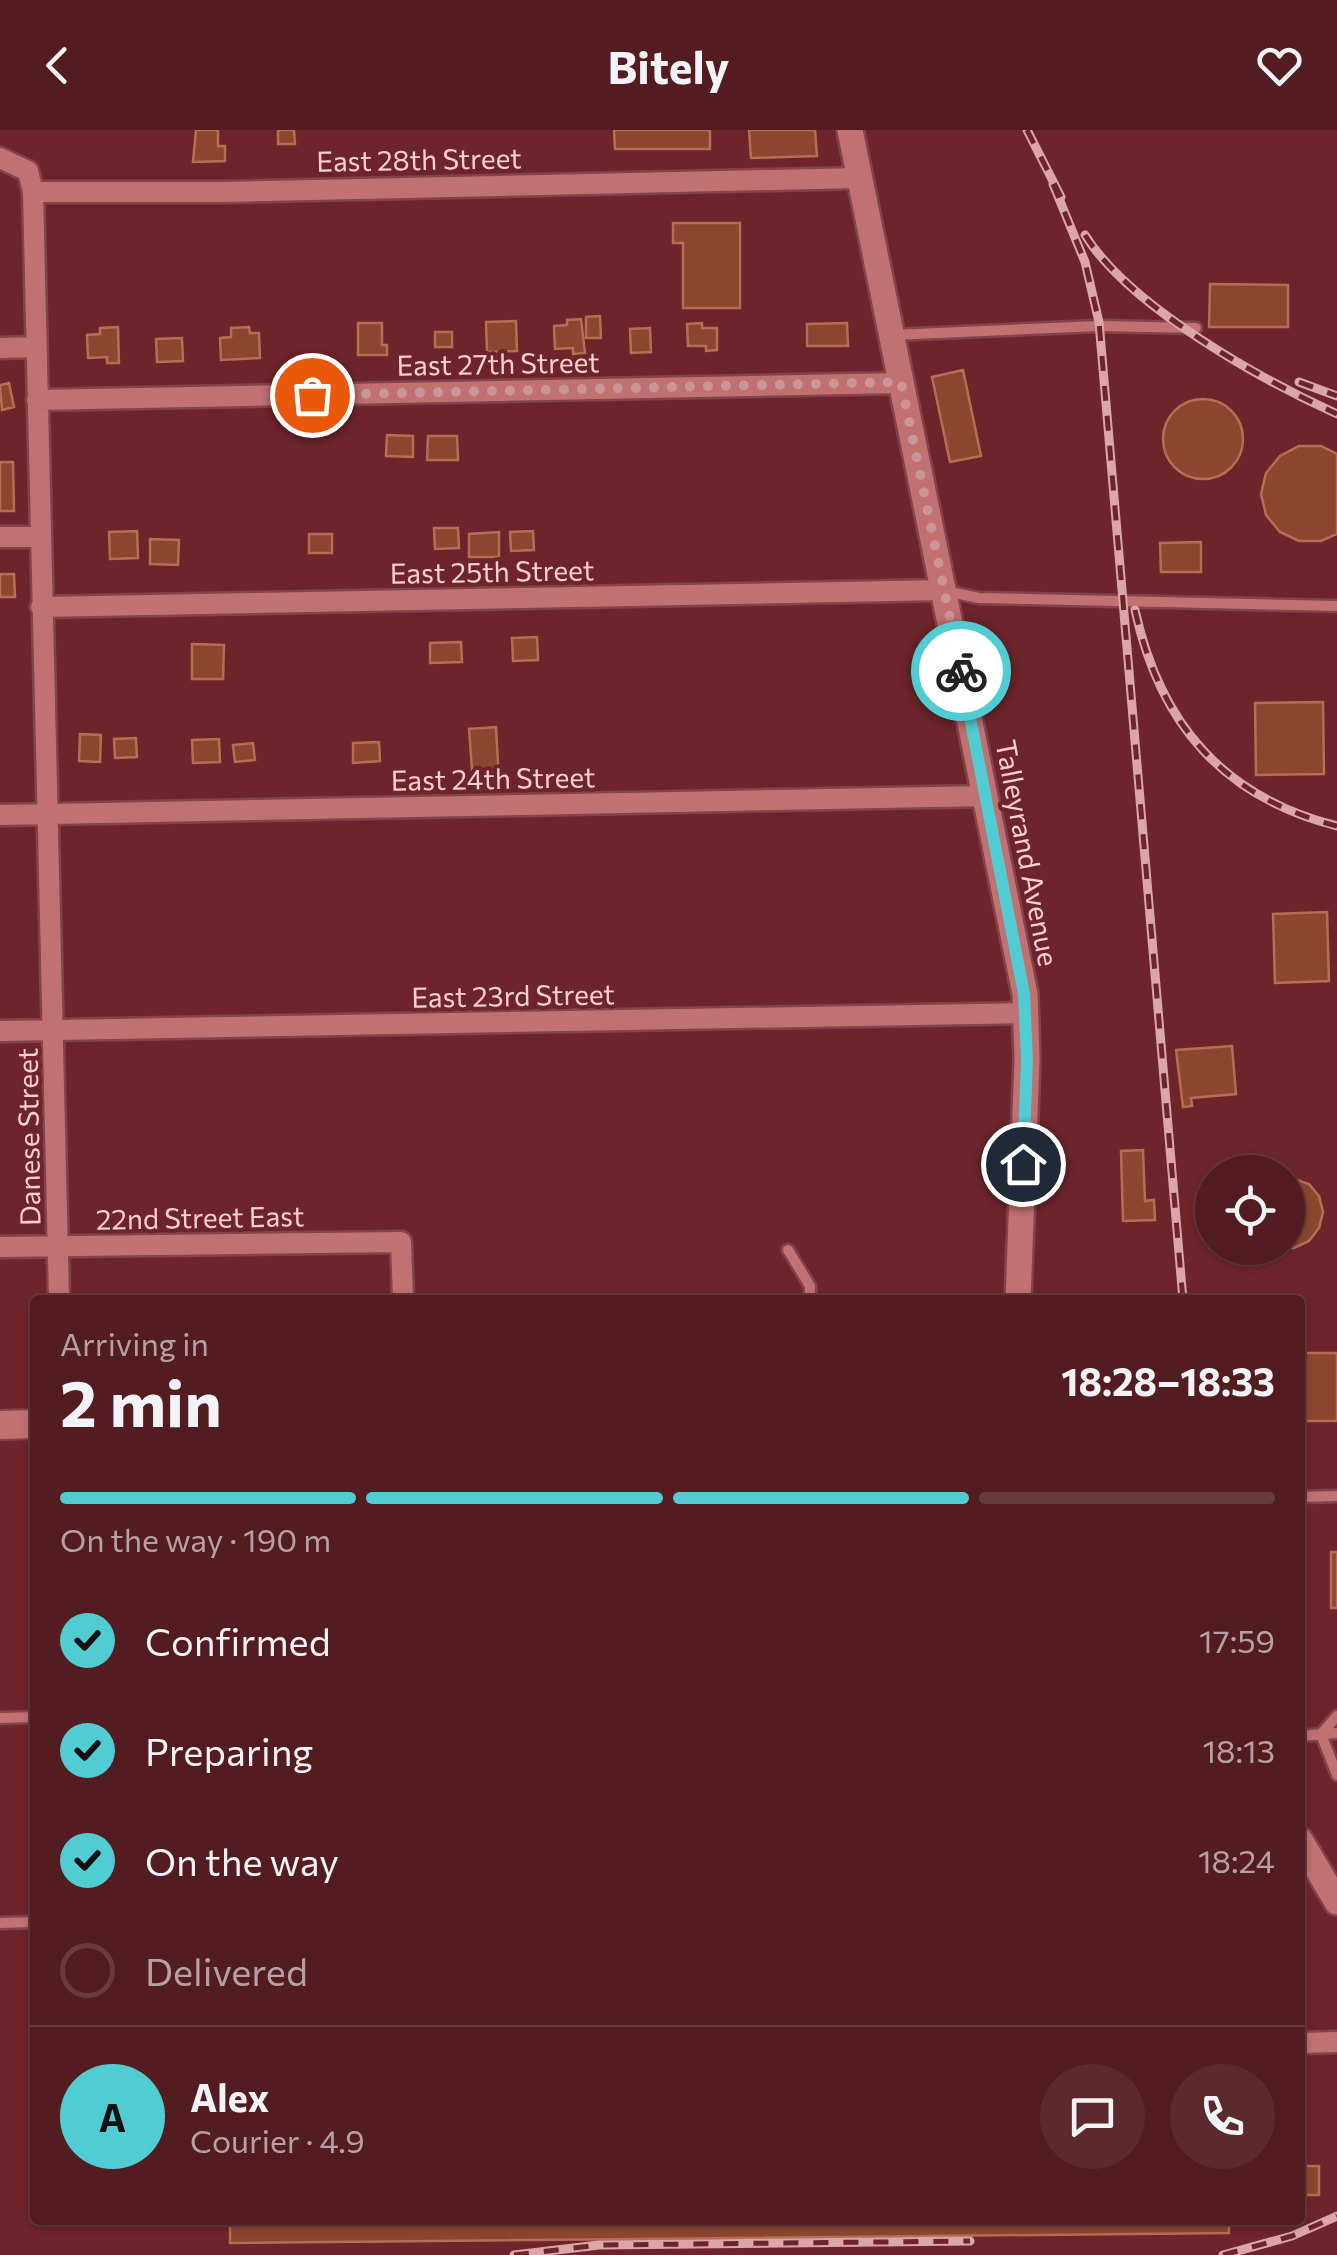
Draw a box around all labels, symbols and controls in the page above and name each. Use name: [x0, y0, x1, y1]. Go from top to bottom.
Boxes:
icon: back: [30, 38, 85, 93]
text: Bitely: [608, 38, 729, 93]
icon: heart: [1252, 38, 1307, 93]
street label: East 28th Street: [316, 140, 522, 178]
street label: East 27th Street: [396, 344, 600, 382]
pin: [270, 353, 355, 438]
icon: bag: [285, 368, 340, 423]
street label: East 25th Street: [390, 552, 594, 590]
courier: [911, 621, 1011, 721]
icon: bike: [934, 644, 989, 699]
street label: Talleyrand Avenue: [989, 737, 1067, 969]
street label: East 24th Street: [390, 759, 596, 797]
street label: East 23rd Street: [411, 976, 615, 1014]
street label: Danese Street: [9, 1048, 47, 1226]
pin: [981, 1122, 1066, 1207]
icon: home: [996, 1137, 1051, 1192]
map controls: [1195, 1155, 1305, 1265]
button: locate: [1195, 1155, 1305, 1265]
street label: 22nd Street East: [95, 1198, 305, 1236]
text: Arriving in: [60, 1323, 209, 1363]
text: 18:28–18:33: [1061, 1357, 1275, 1404]
text: 2 min: [60, 1361, 222, 1440]
text: On the way · 190 m: [60, 1519, 331, 1559]
icon: check: [60, 1613, 115, 1668]
text: Confirmed: [145, 1617, 331, 1664]
text: 17:59: [1199, 1620, 1275, 1660]
icon: check: [60, 1723, 115, 1778]
text: Preparing: [145, 1727, 313, 1774]
text: 18:13: [1202, 1730, 1275, 1770]
icon: check: [60, 1833, 115, 1888]
text: On the way: [145, 1837, 339, 1884]
text: 18:24: [1198, 1840, 1275, 1880]
text: Delivered: [145, 1947, 308, 1994]
button: chat: [1040, 2064, 1145, 2169]
button: phone: [1170, 2064, 1275, 2169]
text: Alex: [190, 2073, 269, 2120]
text: A: [99, 2093, 126, 2140]
text: Courier · 4.9: [190, 2120, 365, 2160]

